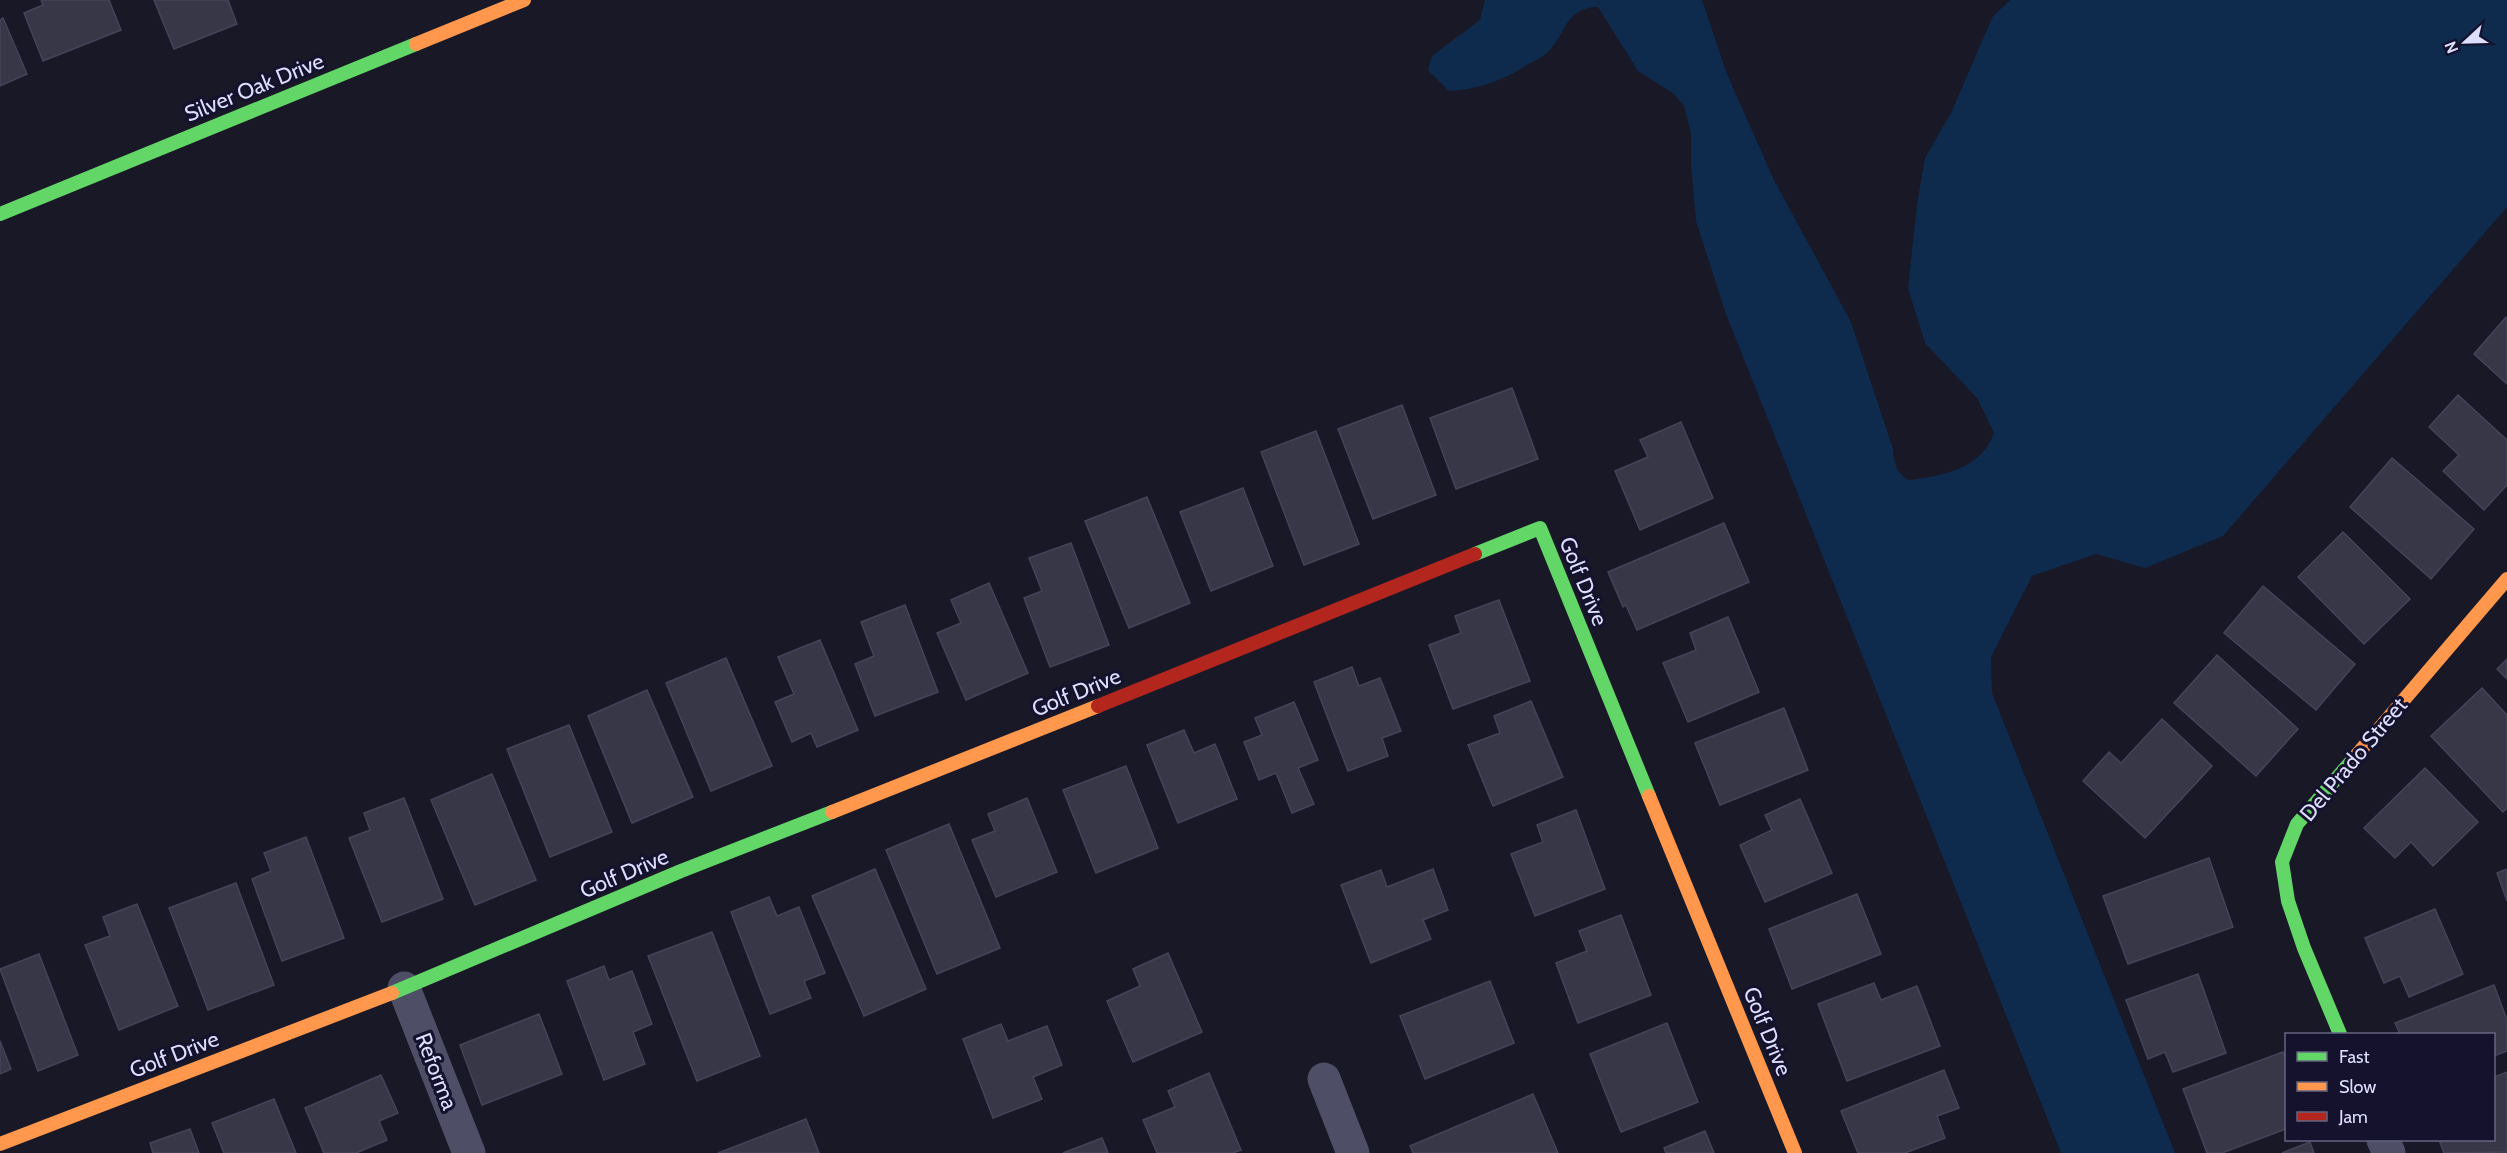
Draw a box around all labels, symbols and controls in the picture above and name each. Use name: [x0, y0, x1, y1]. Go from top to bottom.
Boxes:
north arrow: [2435, 12, 2495, 72]
text: N: [2441, 39, 2462, 56]
street label: Silver Oak Drive: [181, 47, 328, 128]
street label: Golf Drive: [1553, 533, 1614, 630]
street label: Golf Drive: [1028, 662, 1125, 723]
street label: Del Prado Street: [2294, 692, 2413, 827]
street label: Golf Drive: [576, 843, 673, 904]
street label: Golf Drive: [1737, 983, 1798, 1080]
street label: Golf Drive: [126, 1025, 223, 1084]
street label: Reforma: [410, 1029, 464, 1114]
legend: [2285, 1033, 2495, 1141]
text: Fast: [2339, 1046, 2370, 1068]
text: Slow: [2339, 1076, 2376, 1098]
text: Jam: [2338, 1106, 2368, 1128]

